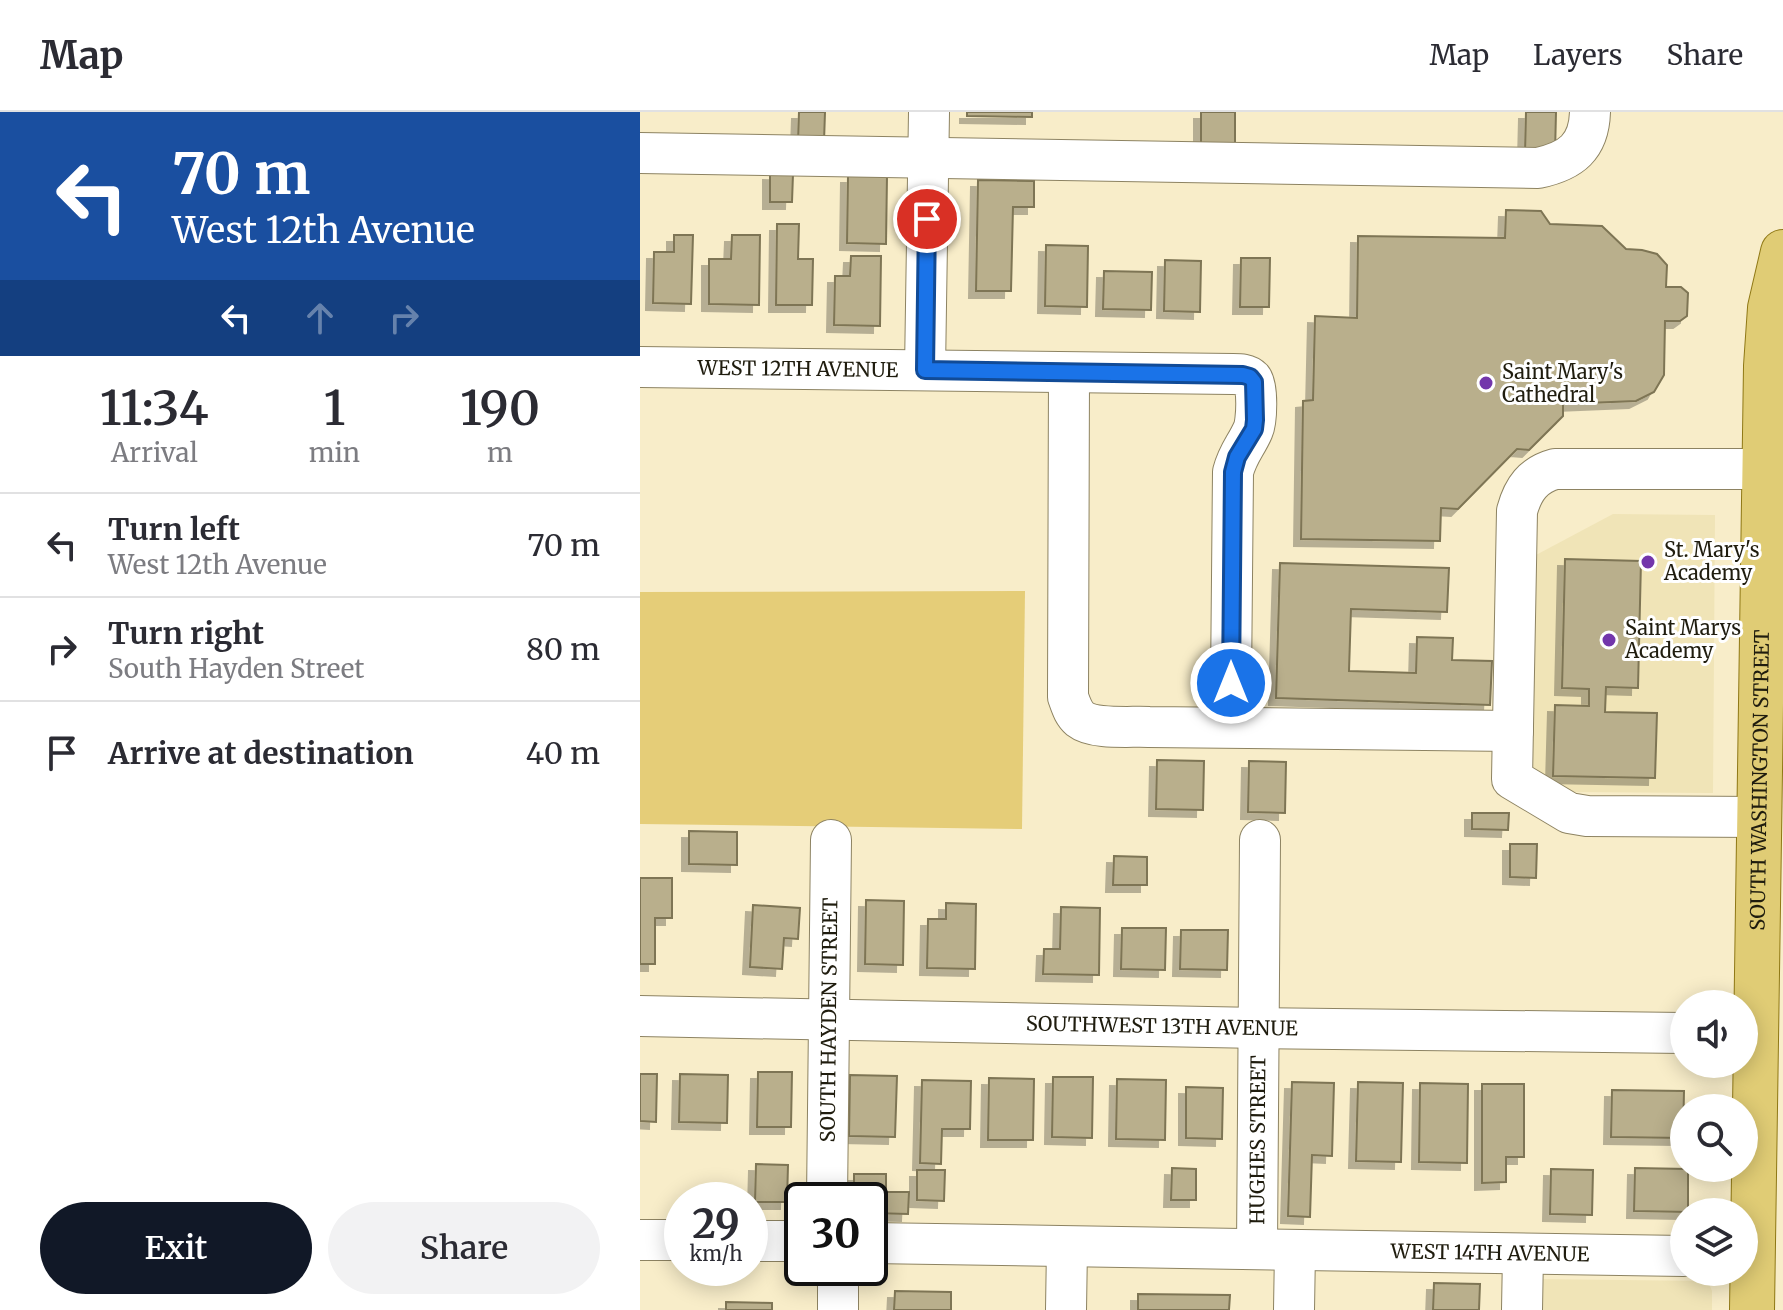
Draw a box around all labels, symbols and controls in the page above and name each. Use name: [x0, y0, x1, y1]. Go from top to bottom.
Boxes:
text: Map: [40, 32, 124, 79]
text: Map: [1429, 37, 1489, 73]
text: Layers: [1533, 37, 1622, 73]
text: Share: [1666, 37, 1743, 73]
text: 70 m: [172, 139, 310, 209]
icon: left: [40, 144, 144, 248]
pin: [893, 185, 961, 253]
icon: arrive: [905, 197, 949, 241]
text: West 12th Avenue: [172, 208, 475, 253]
icon: left: [214, 296, 258, 340]
icon: ahead: [298, 296, 342, 340]
icon: right: [382, 296, 426, 340]
street label: WEST 12TH AVENUE: [697, 355, 899, 382]
place label: Saint Mary's Cathedral: [1502, 359, 1623, 407]
marker: Saint Mary's Cathedral: [1477, 374, 1495, 392]
text: 11:34: [100, 378, 209, 438]
text: 1: [323, 378, 345, 438]
text: 190: [460, 378, 540, 438]
text: Arrival: [111, 436, 198, 469]
text: min: [309, 436, 360, 469]
text: m: [487, 436, 513, 469]
text: Turn left: [108, 510, 240, 548]
icon: left: [40, 523, 84, 567]
text: 70 m: [527, 526, 600, 564]
place label: St. Mary's Academy: [1663, 537, 1760, 585]
text: West 12th Avenue: [108, 548, 327, 581]
marker: St. Mary's Academy: [1639, 553, 1657, 571]
text: Turn right: [108, 614, 264, 652]
place label: Saint Marys Academy: [1624, 615, 1741, 663]
icon: right: [40, 627, 84, 671]
street label: SOUTH WASHINGTON STREET: [1745, 629, 1774, 931]
text: 80 m: [526, 630, 600, 668]
marker: Saint Marys Academy: [1600, 631, 1618, 649]
position arrow: [1189, 641, 1273, 725]
text: South Hayden Street: [108, 652, 364, 685]
icon: arrive: [40, 731, 84, 775]
text: Arrive at destination: [108, 734, 414, 772]
text: 40 m: [526, 734, 600, 772]
street label: SOUTH HAYDEN STREET: [815, 897, 842, 1143]
map controls: [1670, 990, 1758, 1286]
button: sound: [1670, 990, 1758, 1078]
street label: SOUTHWEST 13TH AVENUE: [1026, 1010, 1298, 1040]
street label: HUGHES STREET: [1244, 1055, 1270, 1225]
button: search: [1670, 1094, 1758, 1182]
speed limit sign: 30: [784, 1182, 888, 1286]
button: layers: [1670, 1198, 1758, 1286]
text: 29: [692, 1199, 740, 1249]
button: Exit: [40, 1202, 312, 1294]
button: Share: [328, 1202, 600, 1294]
street label: WEST 14TH AVENUE: [1389, 1238, 1590, 1266]
text: km/h: [690, 1241, 742, 1266]

